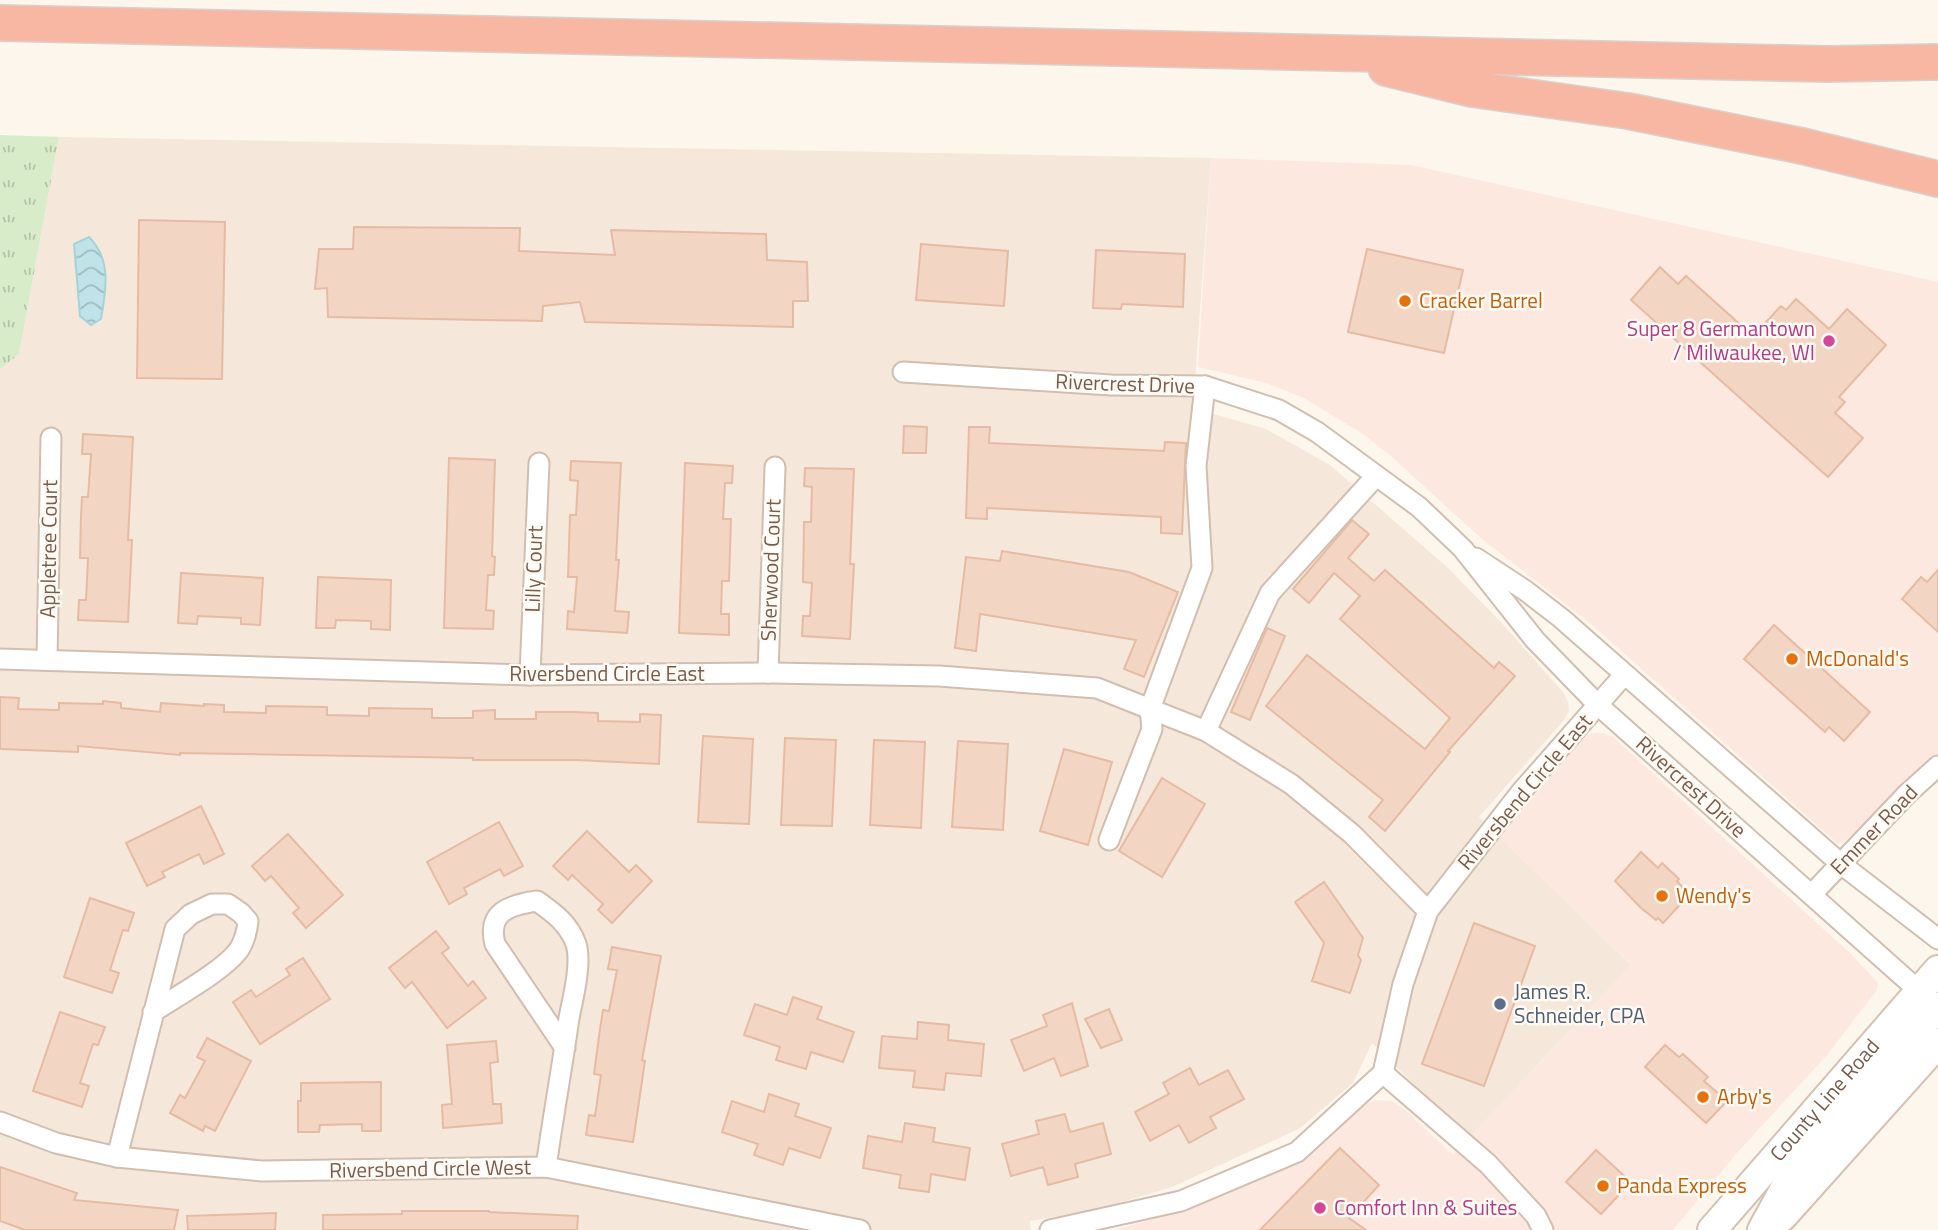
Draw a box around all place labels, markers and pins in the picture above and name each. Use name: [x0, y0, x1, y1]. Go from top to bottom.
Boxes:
place label: Cracker Barrel: [1419, 284, 1543, 316]
marker: Cracker Barrel: [1397, 293, 1413, 309]
place label: Super 8 Germantown / Milwaukee, WI: [1627, 312, 1815, 368]
marker: Super 8 Germantown / Milwaukee, WI: [1821, 333, 1837, 349]
place label: McDonald's: [1806, 642, 1909, 674]
marker: McDonald's: [1784, 651, 1800, 667]
place label: Wendy's: [1676, 879, 1751, 911]
marker: Wendy's: [1654, 888, 1670, 904]
place label: James R. Schneider, CPA: [1514, 975, 1646, 1031]
marker: James R. Schneider, CPA: [1492, 996, 1508, 1012]
place label: Arby's: [1717, 1080, 1772, 1112]
marker: Arby's: [1695, 1089, 1711, 1105]
place label: Panda Express: [1617, 1169, 1747, 1201]
marker: Panda Express: [1595, 1178, 1611, 1194]
place label: Comfort Inn & Suites: [1334, 1191, 1517, 1223]
marker: Comfort Inn & Suites: [1312, 1200, 1328, 1216]

